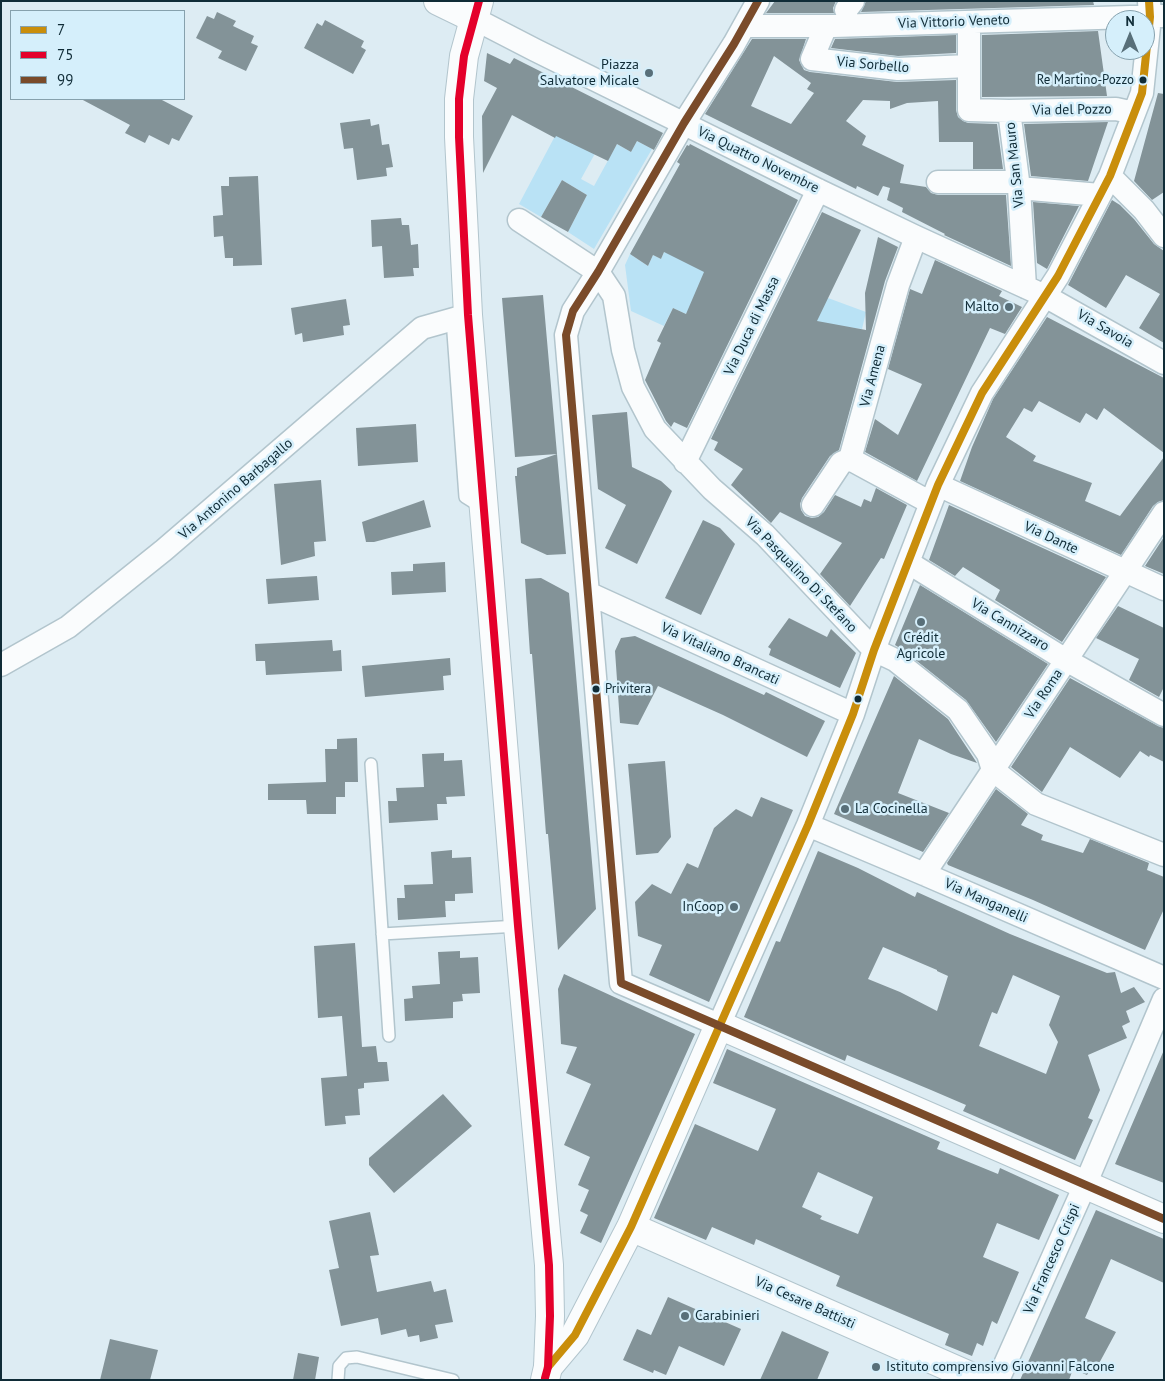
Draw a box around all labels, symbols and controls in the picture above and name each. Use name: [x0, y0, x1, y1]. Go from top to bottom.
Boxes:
legend: [10, 10, 185, 100]
north arrow: [1105, 10, 1155, 60]
street label: Via Vittorio Veneto: [898, 12, 1010, 32]
text: N: [1125, 12, 1135, 30]
text: 7: [57, 20, 65, 39]
text: 75: [57, 45, 73, 64]
street label: Via Sorbello: [836, 53, 910, 77]
place label: Piazza Salvatore Micale: [540, 57, 639, 90]
marker: Piazza Salvatore Micale: [643, 67, 655, 79]
text: 99: [57, 70, 73, 89]
place label: Re Martino-Pozzo: [1037, 72, 1134, 88]
marker: Re Martino-Pozzo: [1138, 75, 1148, 85]
street label: Via del Pozzo: [1032, 101, 1112, 119]
street label: Via San Mauro: [1002, 121, 1028, 209]
street label: Via Quattro Novembre: [694, 123, 822, 197]
street label: Via Duca di Massa: [721, 274, 783, 378]
place label: Malto: [965, 299, 999, 315]
marker: Malto: [1003, 301, 1015, 313]
street label: Via Savoia: [1074, 306, 1136, 352]
street label: Via Amena: [857, 343, 889, 409]
street label: Via Antonino Barbagallo: [176, 435, 296, 543]
street label: Via Pasqualino Di Stefano: [742, 514, 860, 636]
street label: Via Dante: [1021, 518, 1081, 558]
street label: Via Cannizzaro: [968, 595, 1052, 655]
marker: Crédit Agricole: [915, 616, 927, 628]
street label: Via Vitaliano Brancati: [658, 619, 782, 689]
place label: Crédit Agricole: [897, 630, 945, 662]
street label: Via Roma: [1021, 666, 1067, 722]
place label: Privitera: [605, 681, 651, 697]
marker: Privitera: [591, 684, 601, 694]
unlabelled marker: [853, 694, 863, 704]
place label: La Cocinella: [855, 801, 928, 817]
marker: La Cocinella: [839, 803, 851, 815]
street label: Via Manganelli: [942, 875, 1030, 927]
place label: InCoop: [682, 899, 724, 915]
marker: InCoop: [728, 901, 740, 913]
street label: Via Francesco Crispi: [1020, 1201, 1084, 1317]
street label: Via Cesare Battisti: [752, 1273, 858, 1333]
place label: Carabinieri: [695, 1308, 760, 1324]
marker: Carabinieri: [679, 1310, 691, 1322]
place label: Istituto comprensivo Giovanni Falcone: [886, 1359, 1115, 1375]
marker: Istituto comprensivo Giovanni Falcone: [870, 1361, 882, 1373]

